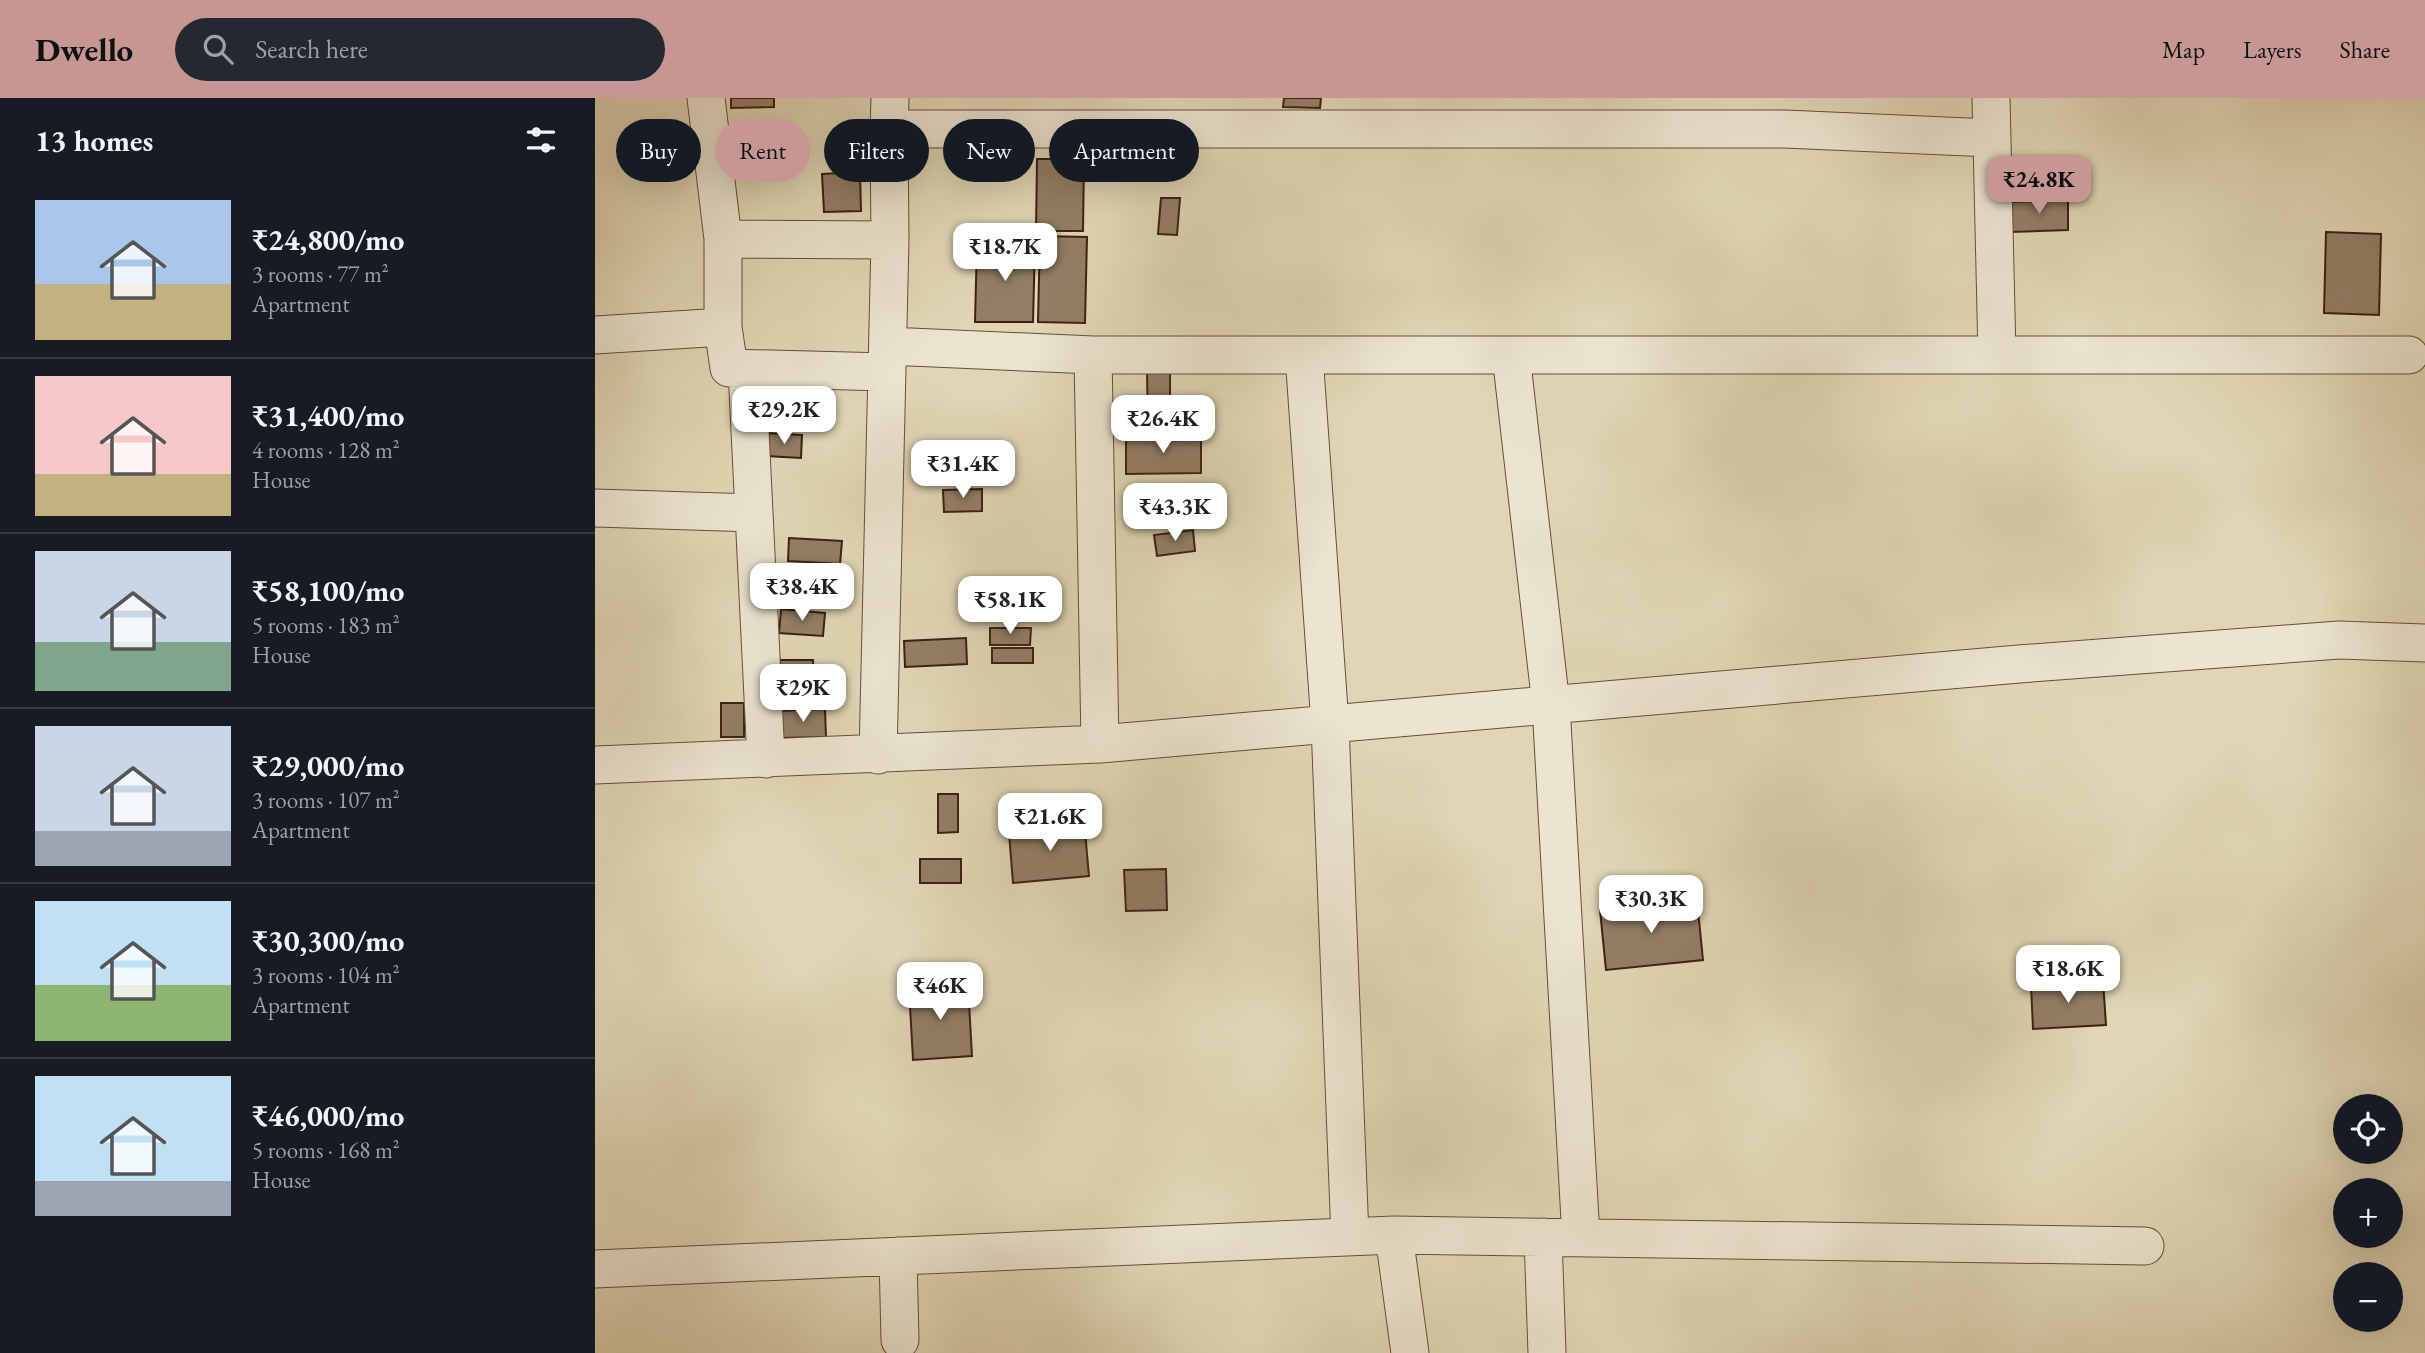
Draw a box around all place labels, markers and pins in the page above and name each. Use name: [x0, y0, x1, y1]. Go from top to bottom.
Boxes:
pin: ₹24.8K: [1982, 156, 2096, 216]
pin: ₹18.7K: [948, 223, 1062, 283]
pin: ₹29.2K: [727, 386, 841, 446]
pin: ₹26.4K: [1106, 396, 1220, 455]
pin: ₹31.4K: [906, 440, 1020, 500]
pin: ₹43.3K: [1118, 484, 1232, 543]
pin: ₹38.4K: [745, 564, 859, 623]
pin: ₹58.1K: [953, 576, 1067, 636]
pin: ₹29K: [762, 664, 844, 724]
pin: ₹21.6K: [993, 794, 1107, 853]
pin: ₹30.3K: [1594, 876, 1708, 935]
pin: ₹18.6K: [2011, 946, 2125, 1005]
pin: ₹46K: [899, 962, 981, 1022]

